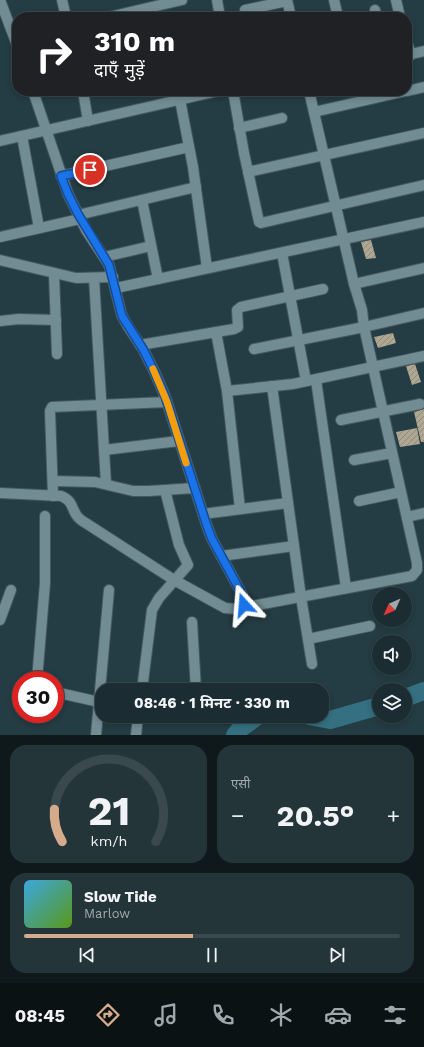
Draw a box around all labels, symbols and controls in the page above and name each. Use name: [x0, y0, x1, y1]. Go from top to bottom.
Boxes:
text: 310 m: [94, 25, 175, 58]
icon: right: [28, 28, 80, 80]
text: दाएँ मुड़ें: [94, 59, 145, 80]
pin: [73, 153, 107, 187]
icon: arrive: [79, 159, 101, 181]
position arrow: [223, 584, 265, 626]
north arrow: [372, 587, 412, 627]
map controls: [372, 587, 412, 723]
button: sound: [372, 635, 412, 675]
speed limit sign: 30: [12, 671, 64, 723]
button: layers: [372, 683, 412, 723]
text: 08:46 · 1 मिनट · 330 m: [134, 694, 290, 712]
text: एसी: [231, 776, 250, 791]
text: 21: [87, 786, 130, 835]
text: 20.5°: [277, 798, 354, 833]
text: −: [231, 803, 244, 828]
text: +: [387, 803, 400, 828]
text: km/h: [90, 833, 127, 849]
text: Slow Tide: [84, 888, 157, 906]
text: Marlow: [84, 906, 130, 921]
icon: previous: [76, 944, 98, 966]
icon: pause: [201, 944, 223, 966]
icon: next: [326, 944, 348, 966]
icon: directions: [94, 1001, 122, 1029]
icon: music: [152, 1001, 180, 1029]
icon: phone: [209, 1001, 237, 1029]
icon: climate: [267, 1001, 295, 1029]
icon: car: [324, 1001, 352, 1029]
icon: filters: [381, 1001, 409, 1029]
text: 08:45: [15, 1005, 65, 1026]

